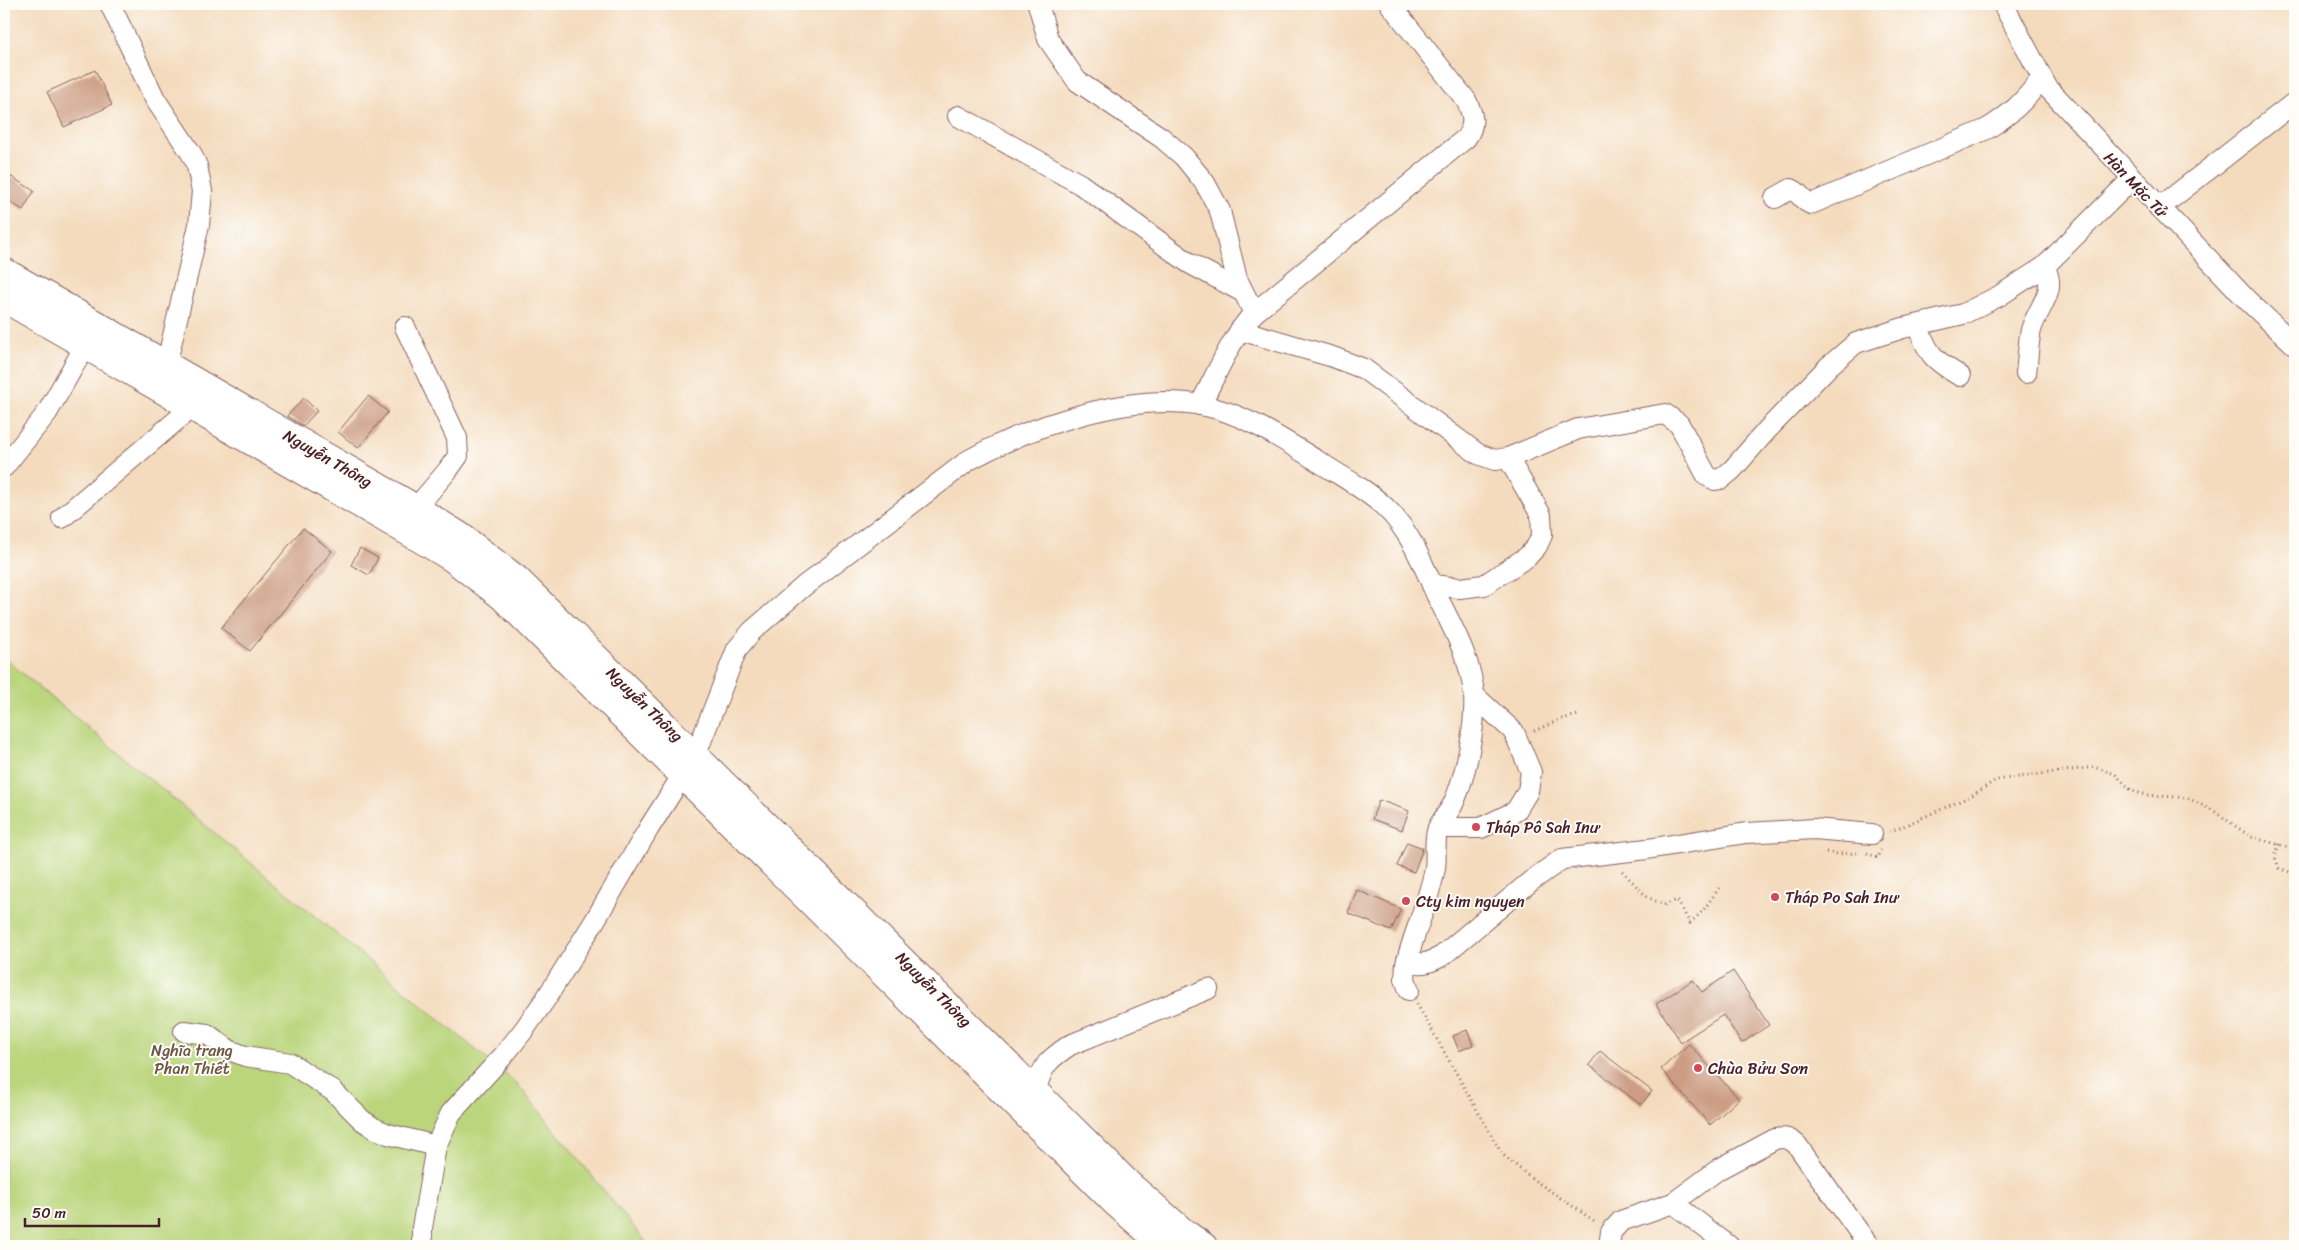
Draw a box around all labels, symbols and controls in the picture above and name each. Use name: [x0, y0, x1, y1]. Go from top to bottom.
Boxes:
street label: Hàn Mặc Tử: [2096, 144, 2176, 225]
street label: Nguyễn Thông: [278, 421, 378, 496]
street label: Nguyễn Thông: [599, 659, 690, 749]
place label: Tháp Pô Sah Inư: [1486, 813, 1601, 842]
marker: Tháp Pô Sah Inư: [1470, 821, 1482, 833]
place label: Tháp Po Sah Inư: [1785, 883, 1900, 912]
place label: Cty kim nguyen: [1416, 887, 1525, 916]
marker: Tháp Po Sah Inư: [1769, 891, 1781, 903]
marker: Cty kim nguyen: [1400, 895, 1412, 907]
street label: Nguyễn Thông: [888, 944, 979, 1035]
park label: Nghĩa trang Phan Thiết: [151, 1036, 233, 1083]
place label: Chùa Bửu Sơn: [1708, 1054, 1809, 1083]
marker: Chùa Bửu Sơn: [1692, 1062, 1704, 1074]
scale bar: [25, 1195, 159, 1227]
text: 50 m: [32, 1200, 67, 1226]

